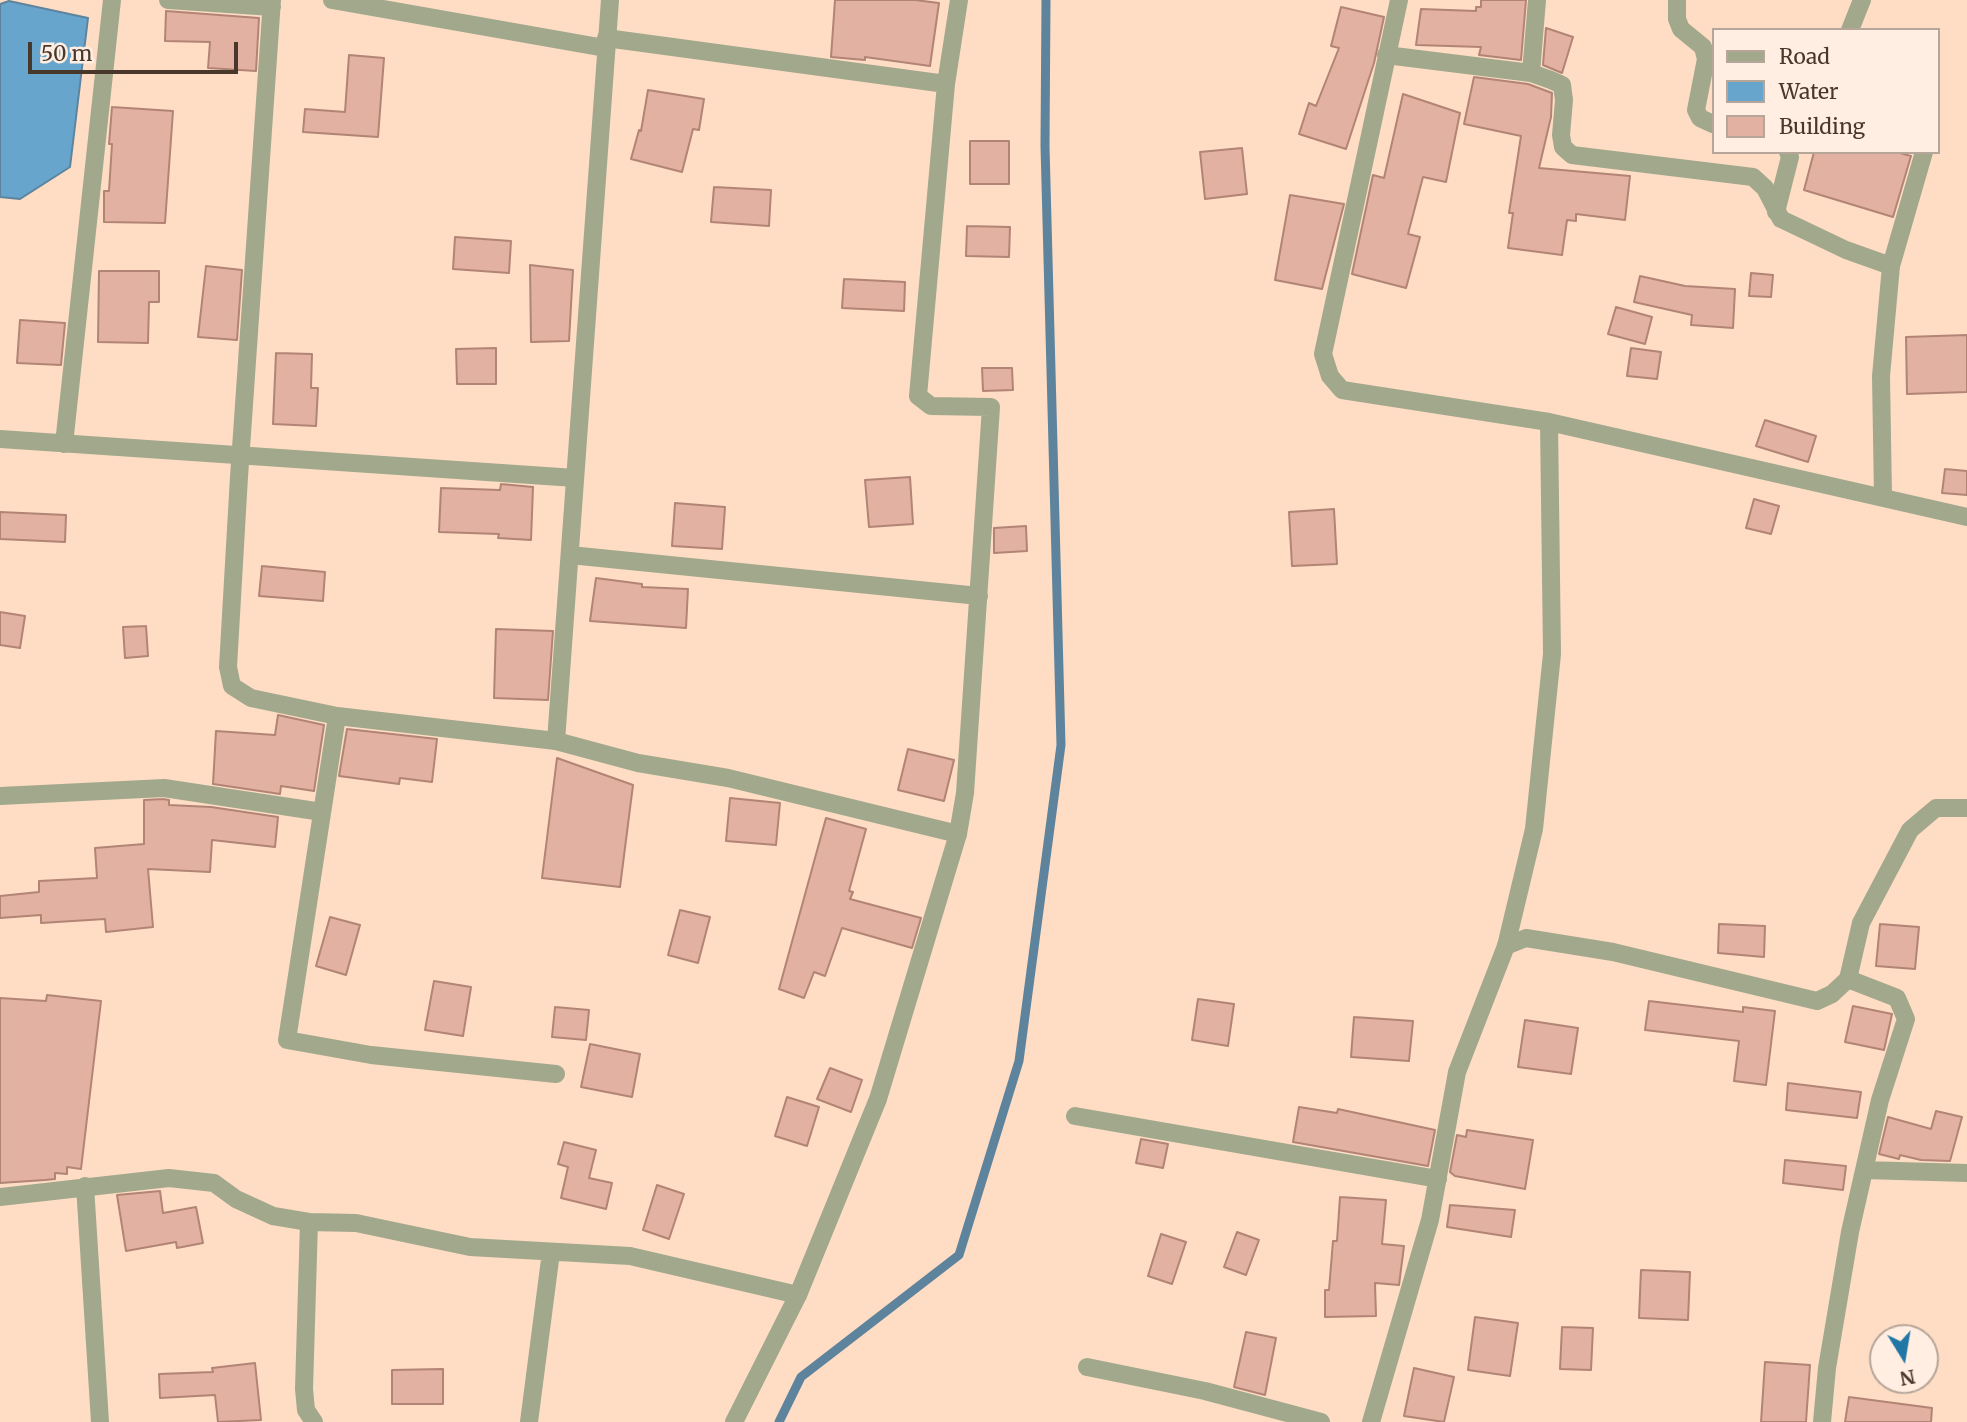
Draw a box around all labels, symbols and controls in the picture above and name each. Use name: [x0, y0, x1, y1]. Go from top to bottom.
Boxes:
scale bar: [32, 28, 242, 72]
legend: [1712, 28, 1939, 154]
text: 50 m: [41, 40, 92, 67]
text: Road: [1779, 43, 1830, 70]
text: Water: [1779, 78, 1838, 105]
text: Building: [1779, 113, 1865, 140]
north arrow: [1869, 1324, 1939, 1394]
text: N: [1898, 1364, 1917, 1391]

